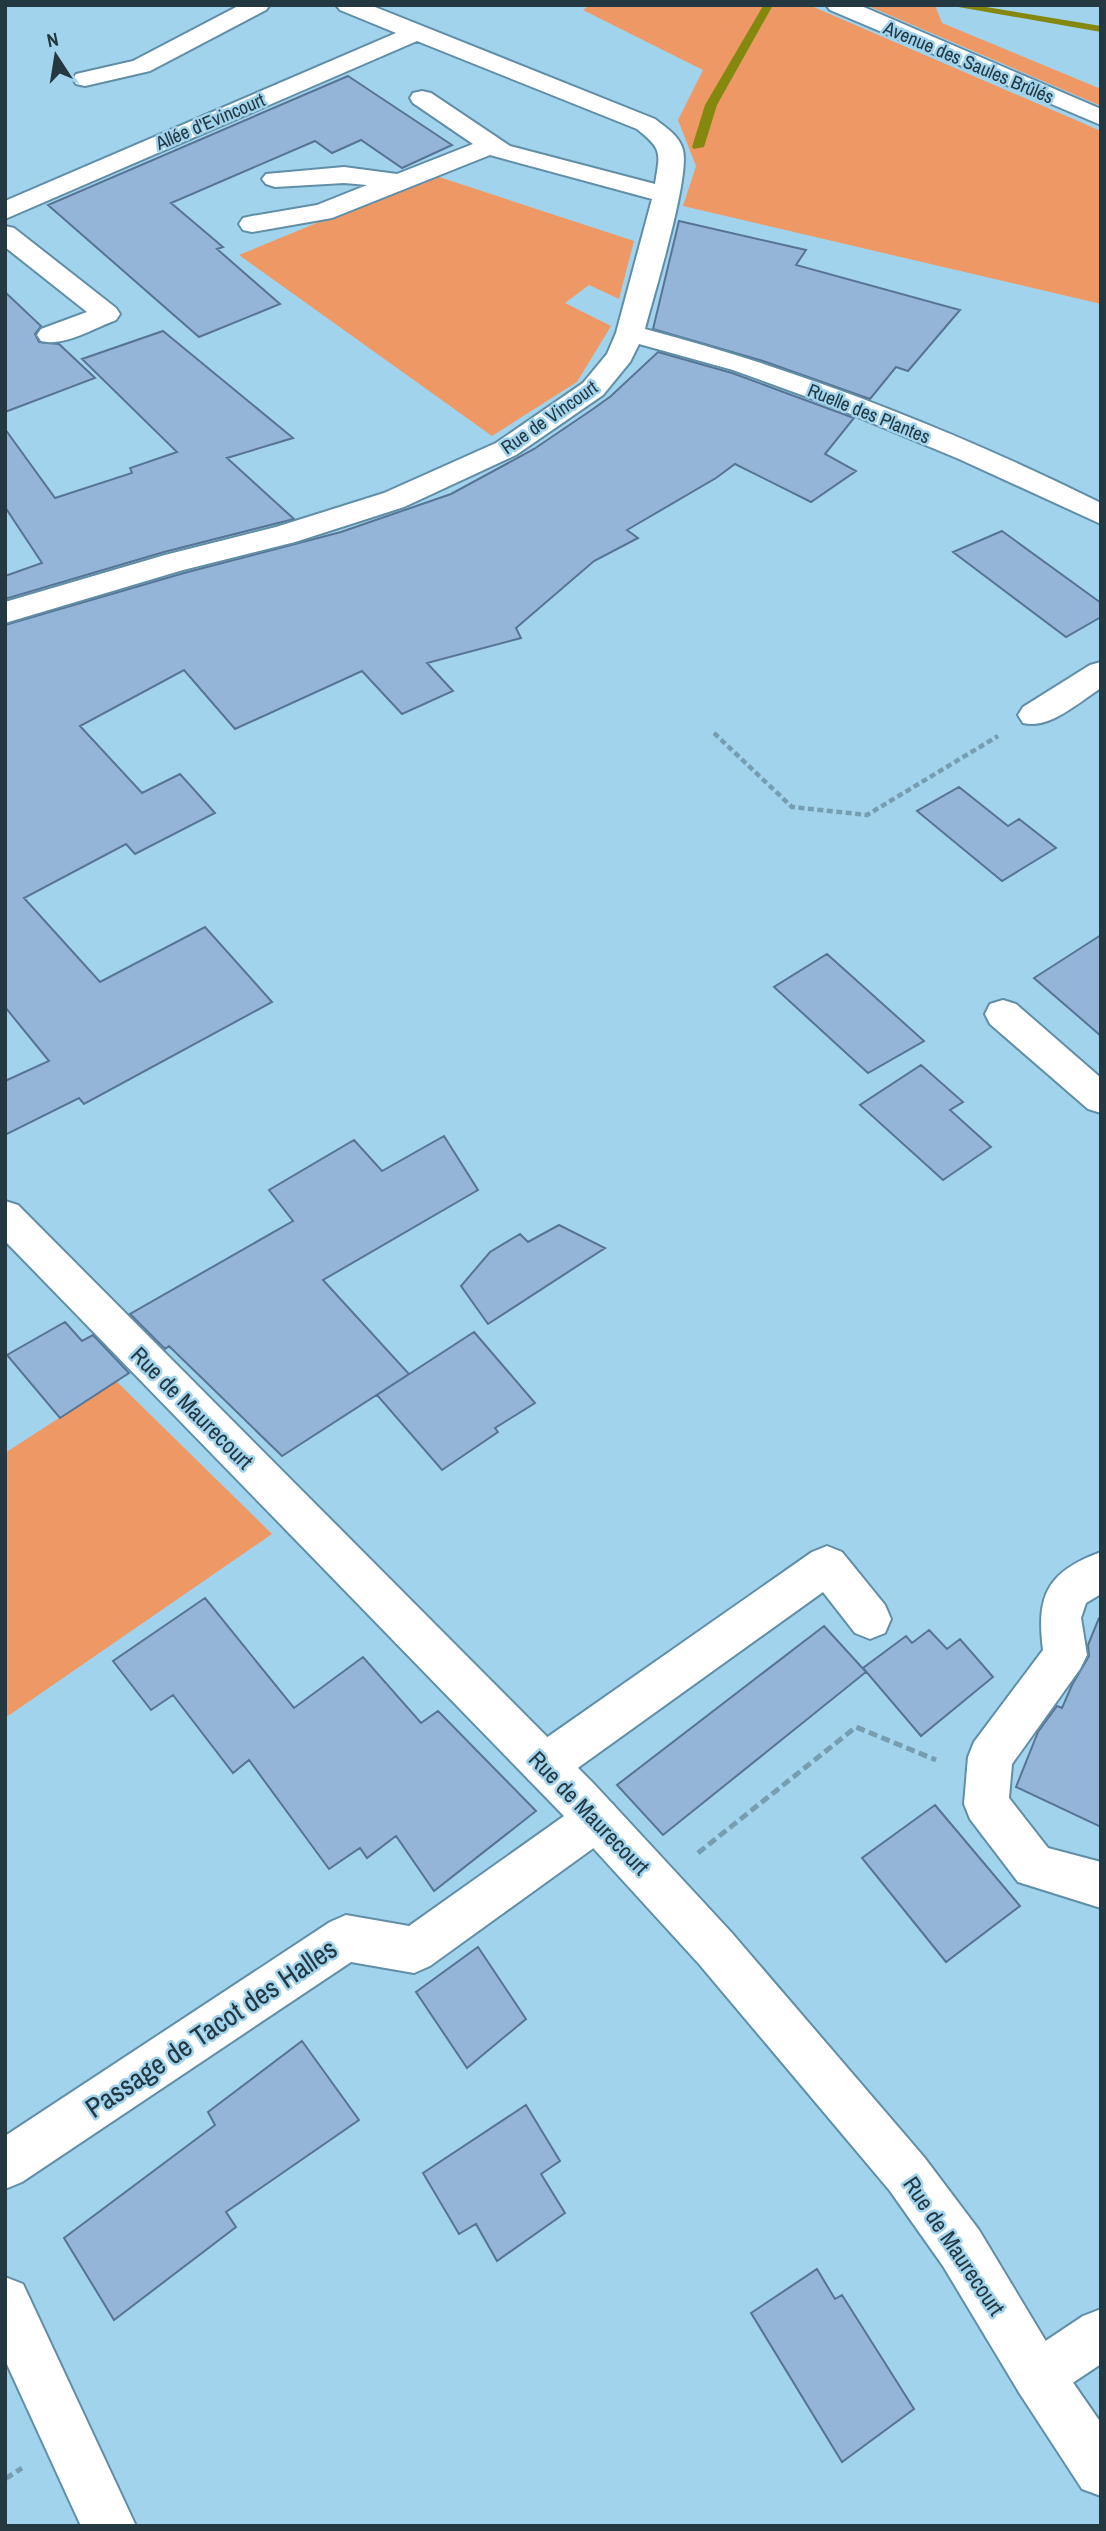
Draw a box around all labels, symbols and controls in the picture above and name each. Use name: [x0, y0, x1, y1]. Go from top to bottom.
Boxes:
street label: Avenue des Saules Brûlés: [879, 14, 1058, 110]
north arrow: [21, 21, 91, 91]
text: N: [44, 25, 61, 53]
street label: Allée d'Evincourt: [150, 86, 269, 156]
street label: Rue de Vincourt: [496, 374, 603, 460]
street label: Ruelle des Plantes: [804, 377, 934, 449]
street label: Rue de Maurecourt: [124, 1340, 260, 1476]
street label: Rue de Maurecourt: [522, 1744, 657, 1881]
street label: Passage de Tacot des Halles: [78, 1929, 344, 2127]
street label: Rue de Maurecourt: [896, 2170, 1012, 2321]

